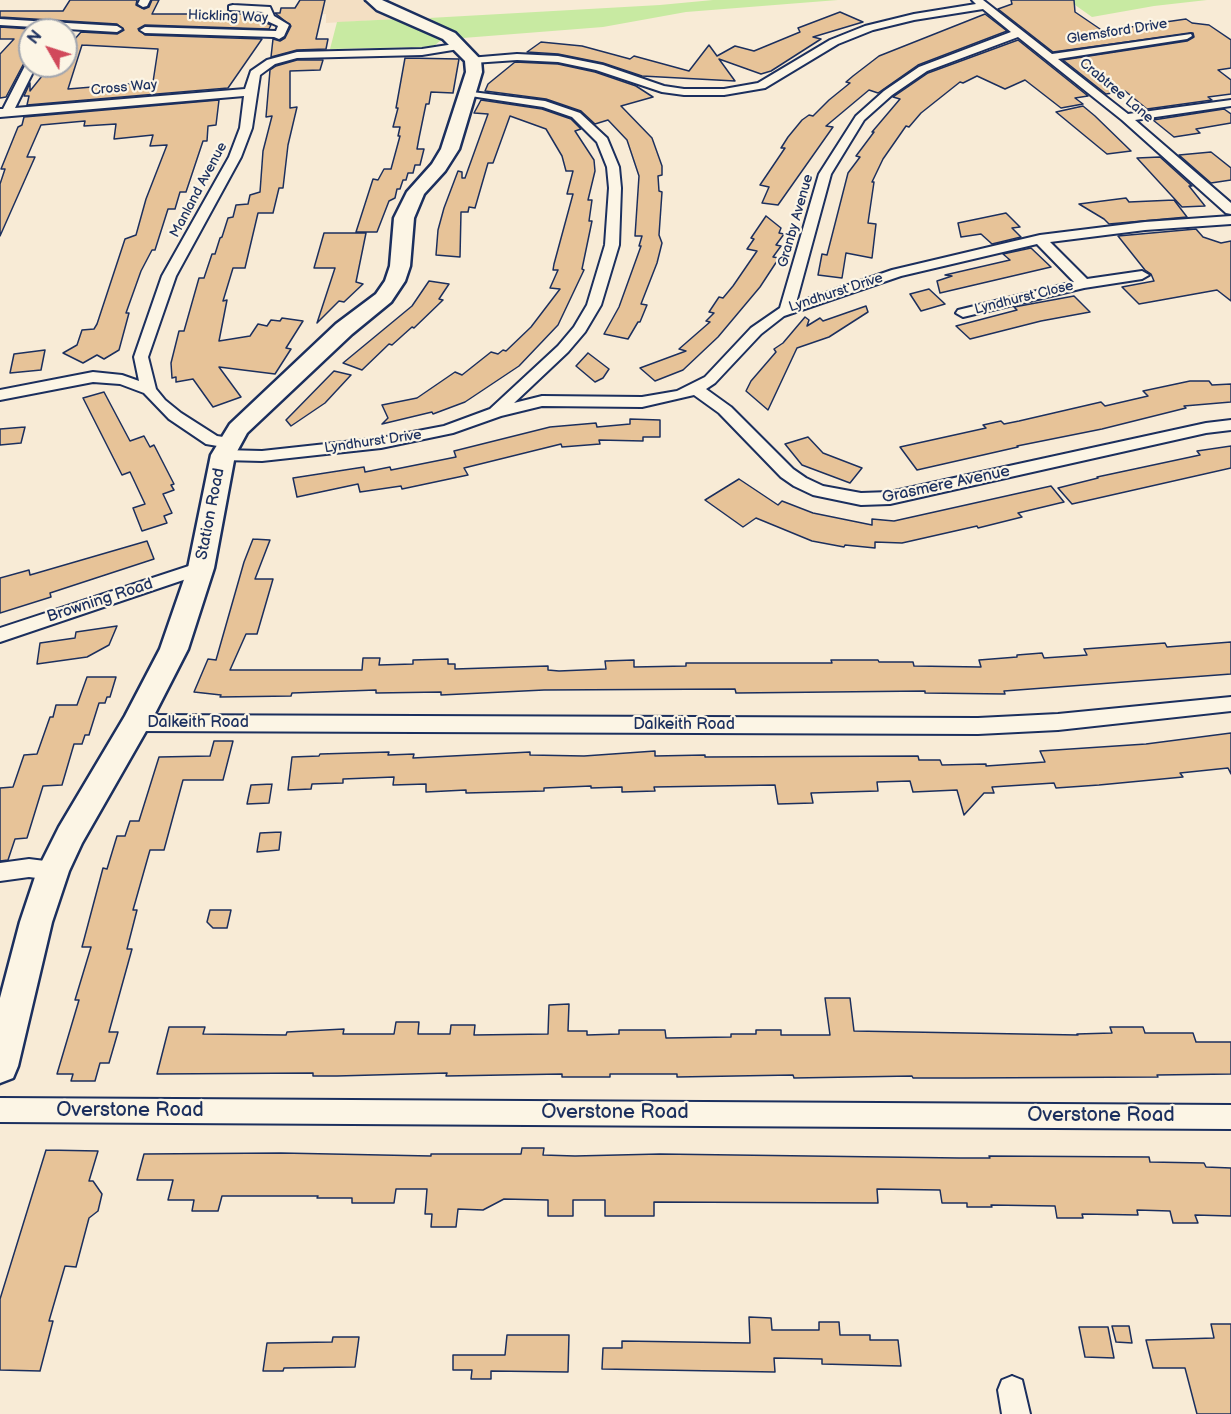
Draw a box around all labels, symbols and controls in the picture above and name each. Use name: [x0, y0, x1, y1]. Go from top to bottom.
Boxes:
street label: Hickling Way: [188, 7, 268, 27]
street label: Glemsford Drive: [1066, 16, 1168, 48]
north arrow: [18, 18, 78, 78]
text: N: [24, 27, 46, 48]
street label: Crabtree Lane: [1076, 55, 1156, 127]
street label: Cross Way: [90, 77, 158, 99]
street label: Manland Avenue: [167, 139, 231, 241]
street label: Granby Avenue: [775, 173, 817, 269]
street label: Lyndhurst Drive: [787, 270, 885, 316]
street label: Lyndhurst Close: [973, 278, 1075, 318]
street label: Lyndhurst Drive: [323, 427, 423, 457]
street label: Grasmere Avenue: [880, 462, 1012, 508]
street label: Station Road: [193, 467, 229, 561]
street label: Browning Road: [45, 575, 155, 627]
street label: Dalkeith Road: [147, 713, 249, 733]
street label: Dalkeith Road: [633, 715, 735, 735]
street label: Overstone Road: [56, 1099, 204, 1123]
street label: Overstone Road: [541, 1101, 689, 1125]
street label: Overstone Road: [1027, 1104, 1175, 1128]

